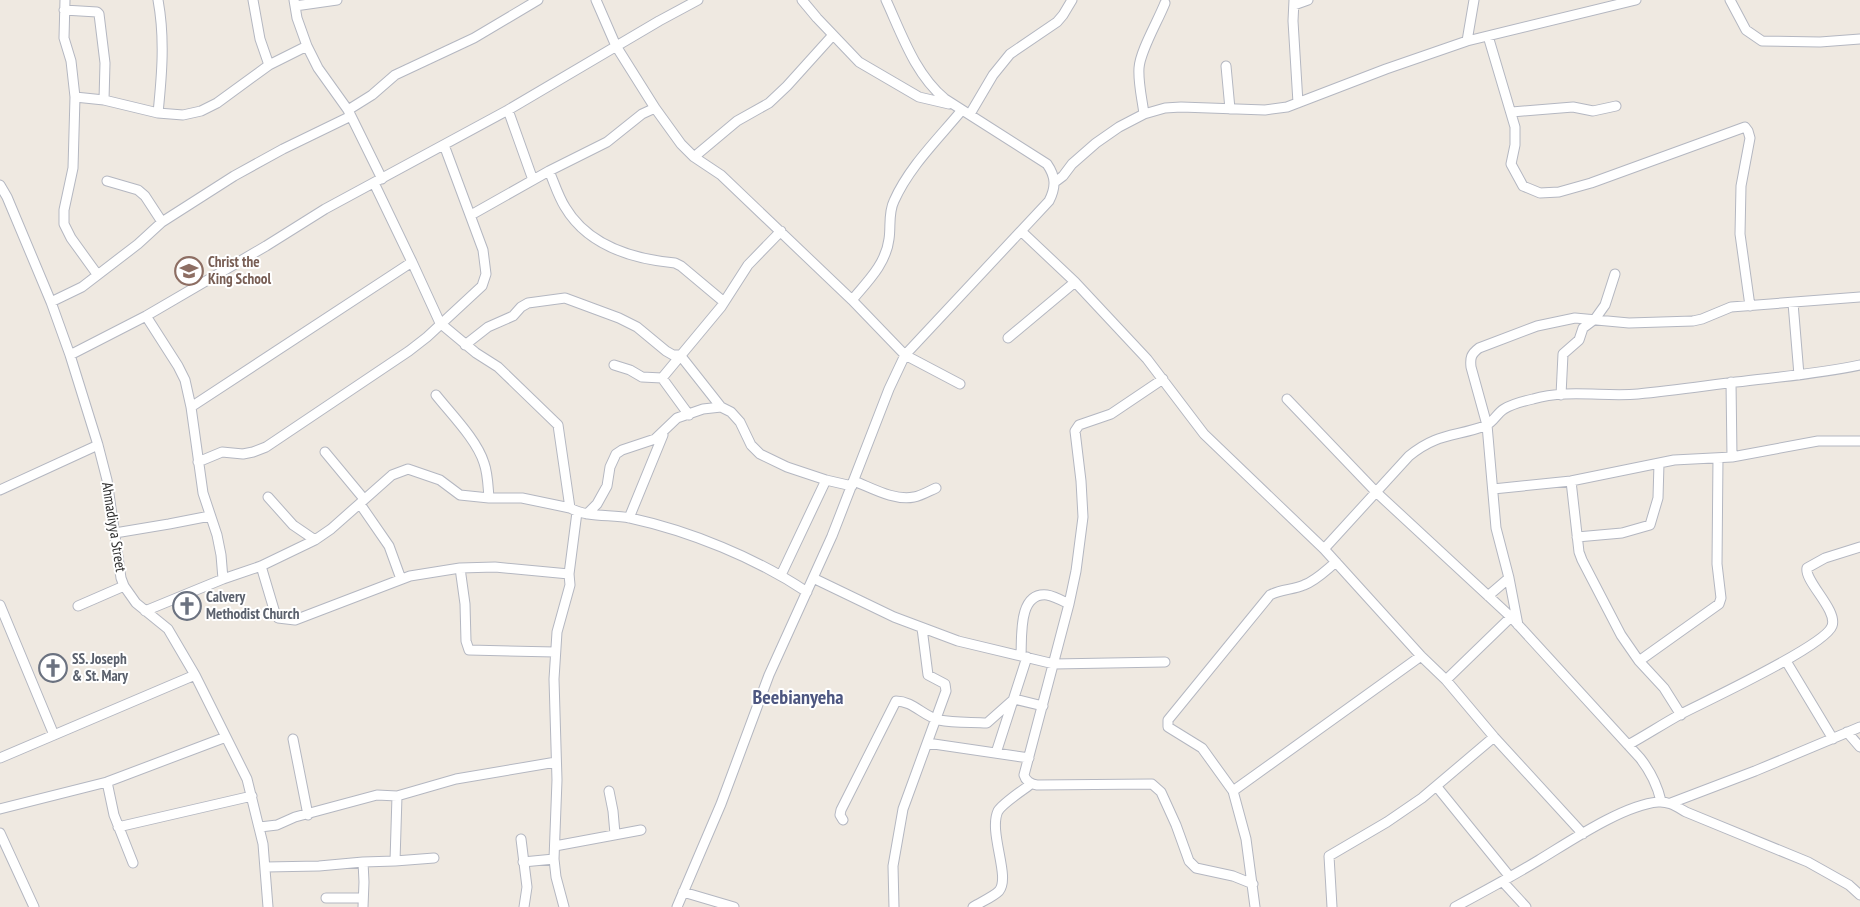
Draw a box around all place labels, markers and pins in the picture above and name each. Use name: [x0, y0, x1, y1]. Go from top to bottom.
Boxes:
place label: Christ the King School: [208, 252, 272, 288]
school or university icon: Christ the King School: [174, 256, 204, 286]
place label: Calvery Methodist Church: [206, 587, 300, 623]
church icon: Calvery Methodist Church: [172, 591, 202, 621]
place label: SS. Joseph & St. Mary: [72, 649, 129, 685]
church icon: SS. Joseph & St. Mary: [38, 653, 68, 683]

